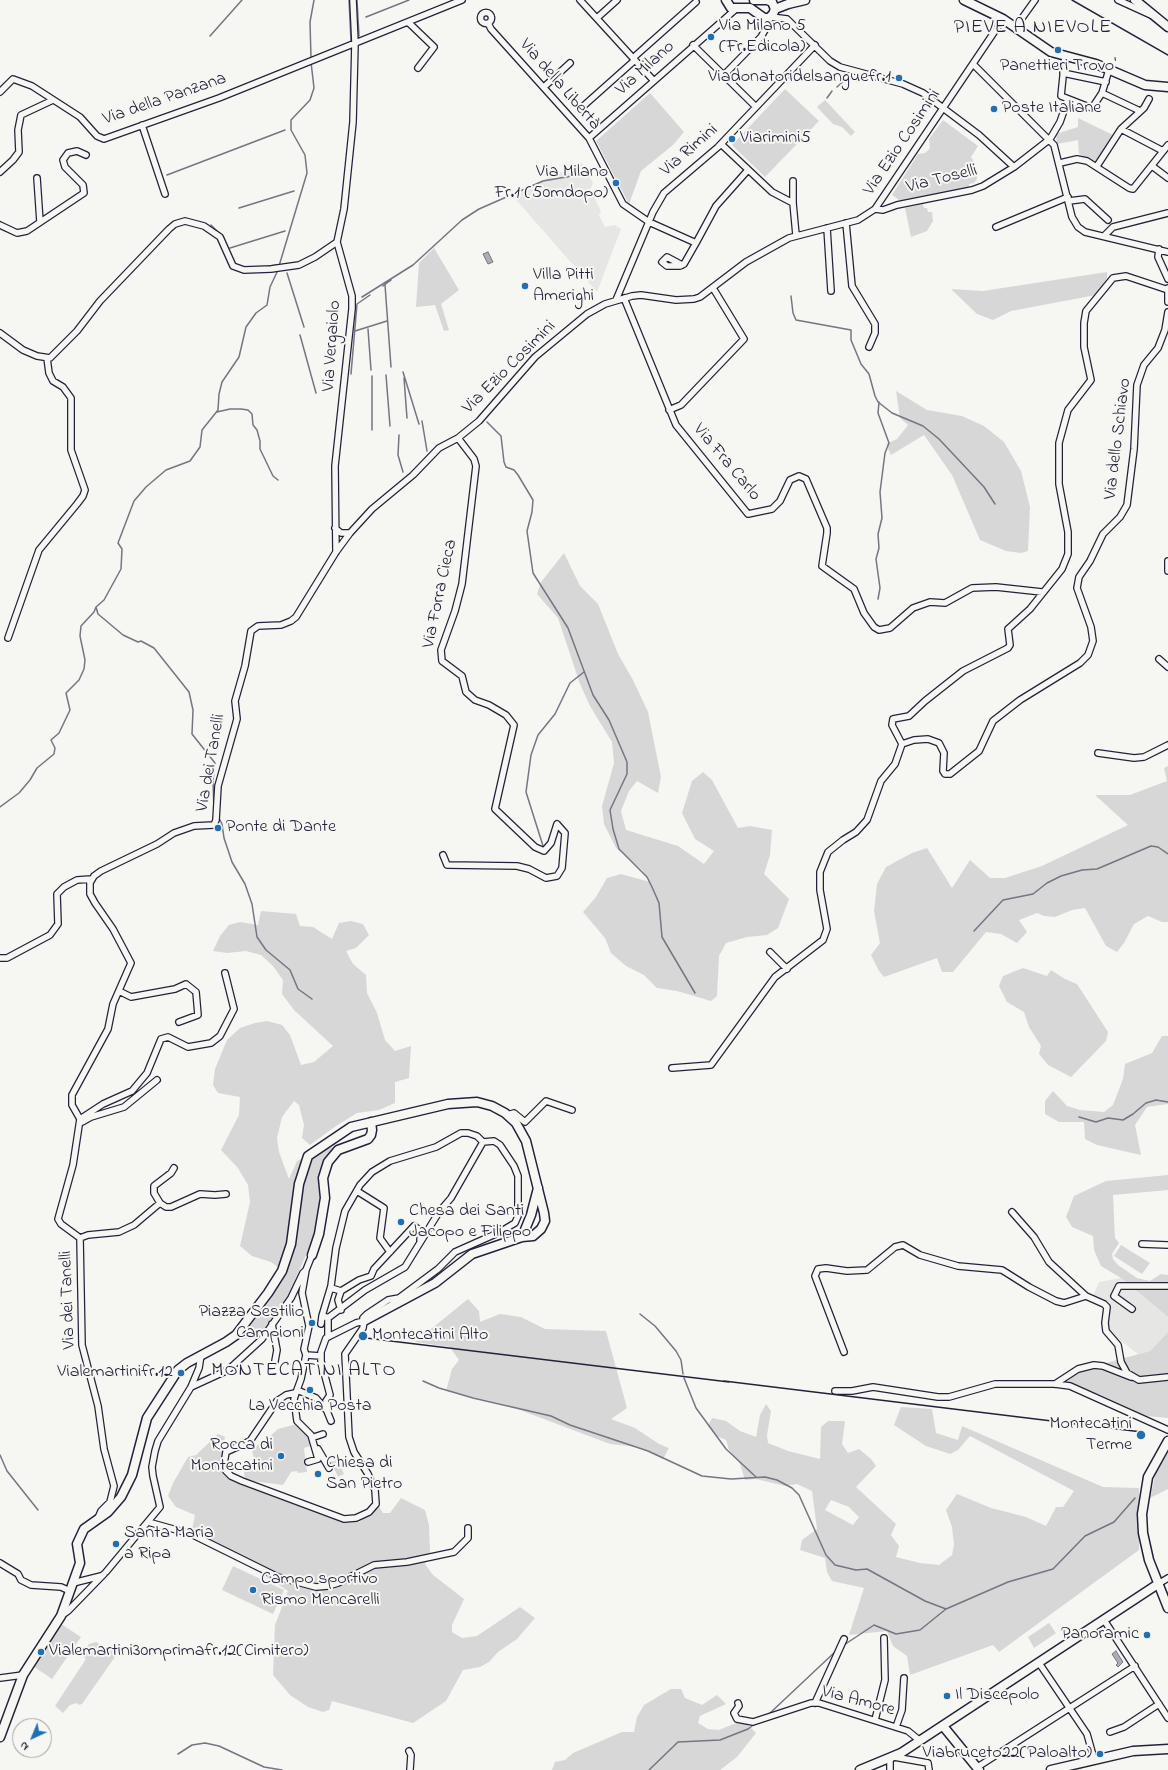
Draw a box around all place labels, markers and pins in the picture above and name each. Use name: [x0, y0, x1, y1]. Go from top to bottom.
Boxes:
place label: Via Milano 5 (Fr.Edicola): [719, 16, 806, 58]
marker: Via Milano 5 (Fr.Edicola): [706, 32, 716, 42]
marker: Panettieri Trovo': [1053, 45, 1063, 55]
place label: Panettieri Trovo': [1000, 56, 1116, 78]
place label: Viadonatoridelsanguefr.1: [708, 67, 891, 89]
marker: Viadonatoridelsanguefr.1: [894, 73, 904, 83]
place label: Poste Italiane: [1002, 98, 1101, 120]
marker: Poste Italiane: [989, 104, 999, 114]
place label: Viarimini5: [740, 128, 811, 150]
marker: Viarimini5: [727, 134, 737, 144]
place label: Via Milano Fr.1 (50mdopo): [495, 162, 608, 204]
marker: Via Milano Fr.1 (50mdopo): [611, 178, 621, 188]
place label: Villa Pitti Amerighi: [533, 265, 594, 308]
marker: Villa Pitti Amerighi: [520, 281, 530, 291]
place label: Ponte di Dante: [226, 817, 336, 839]
marker: Ponte di Dante: [213, 823, 223, 833]
place label: Chesa dei Santi Jacopo e Filippo: [409, 1201, 531, 1244]
marker: Chesa dei Santi Jacopo e Filippo: [396, 1217, 406, 1227]
place label: Piazza Sestilio Campioni: [199, 1302, 304, 1344]
marker: Piazza Sestilio Campioni: [307, 1318, 317, 1328]
place label: Montecatini Alto: [372, 1325, 488, 1347]
marker: Montecatini Alto: [357, 1330, 369, 1342]
place label: Vialemartinifr.12: [57, 1362, 173, 1384]
marker: Vialemartinifr.12: [176, 1368, 186, 1378]
marker: La Vecchia Posta: [305, 1385, 315, 1395]
place label: La Vecchia Posta: [248, 1396, 372, 1418]
place label: Montecatini Terme: [1050, 1414, 1132, 1456]
marker: Montecatini Terme: [1135, 1429, 1147, 1441]
place label: Rocca di Montecatini: [191, 1435, 273, 1478]
marker: Rocca di Montecatini: [276, 1451, 286, 1461]
place label: Chiesa di San Pietro: [326, 1453, 402, 1496]
marker: Chiesa di San Pietro: [313, 1469, 323, 1479]
place label: Santa Maria a Ripa: [124, 1523, 214, 1566]
marker: Santa Maria a Ripa: [111, 1539, 121, 1549]
place label: Campo sportivo Rismo Mencarelli: [261, 1569, 380, 1612]
marker: Campo sportivo Rismo Mencarelli: [248, 1585, 258, 1595]
place label: Panoramic: [1061, 1624, 1139, 1646]
marker: Panoramic: [1142, 1630, 1152, 1640]
place label: Vialemartini30mprimafr.12(Cimitero): [49, 1641, 309, 1663]
marker: Vialemartini30mprimafr.12(Cimitero): [36, 1647, 46, 1657]
place label: Il Discepolo: [955, 1685, 1039, 1707]
marker: Il Discepolo: [942, 1691, 952, 1701]
place label: Viabruceto22(Paloalto): [923, 1743, 1092, 1765]
marker: Viabruceto22(Paloalto): [1095, 1749, 1105, 1759]

